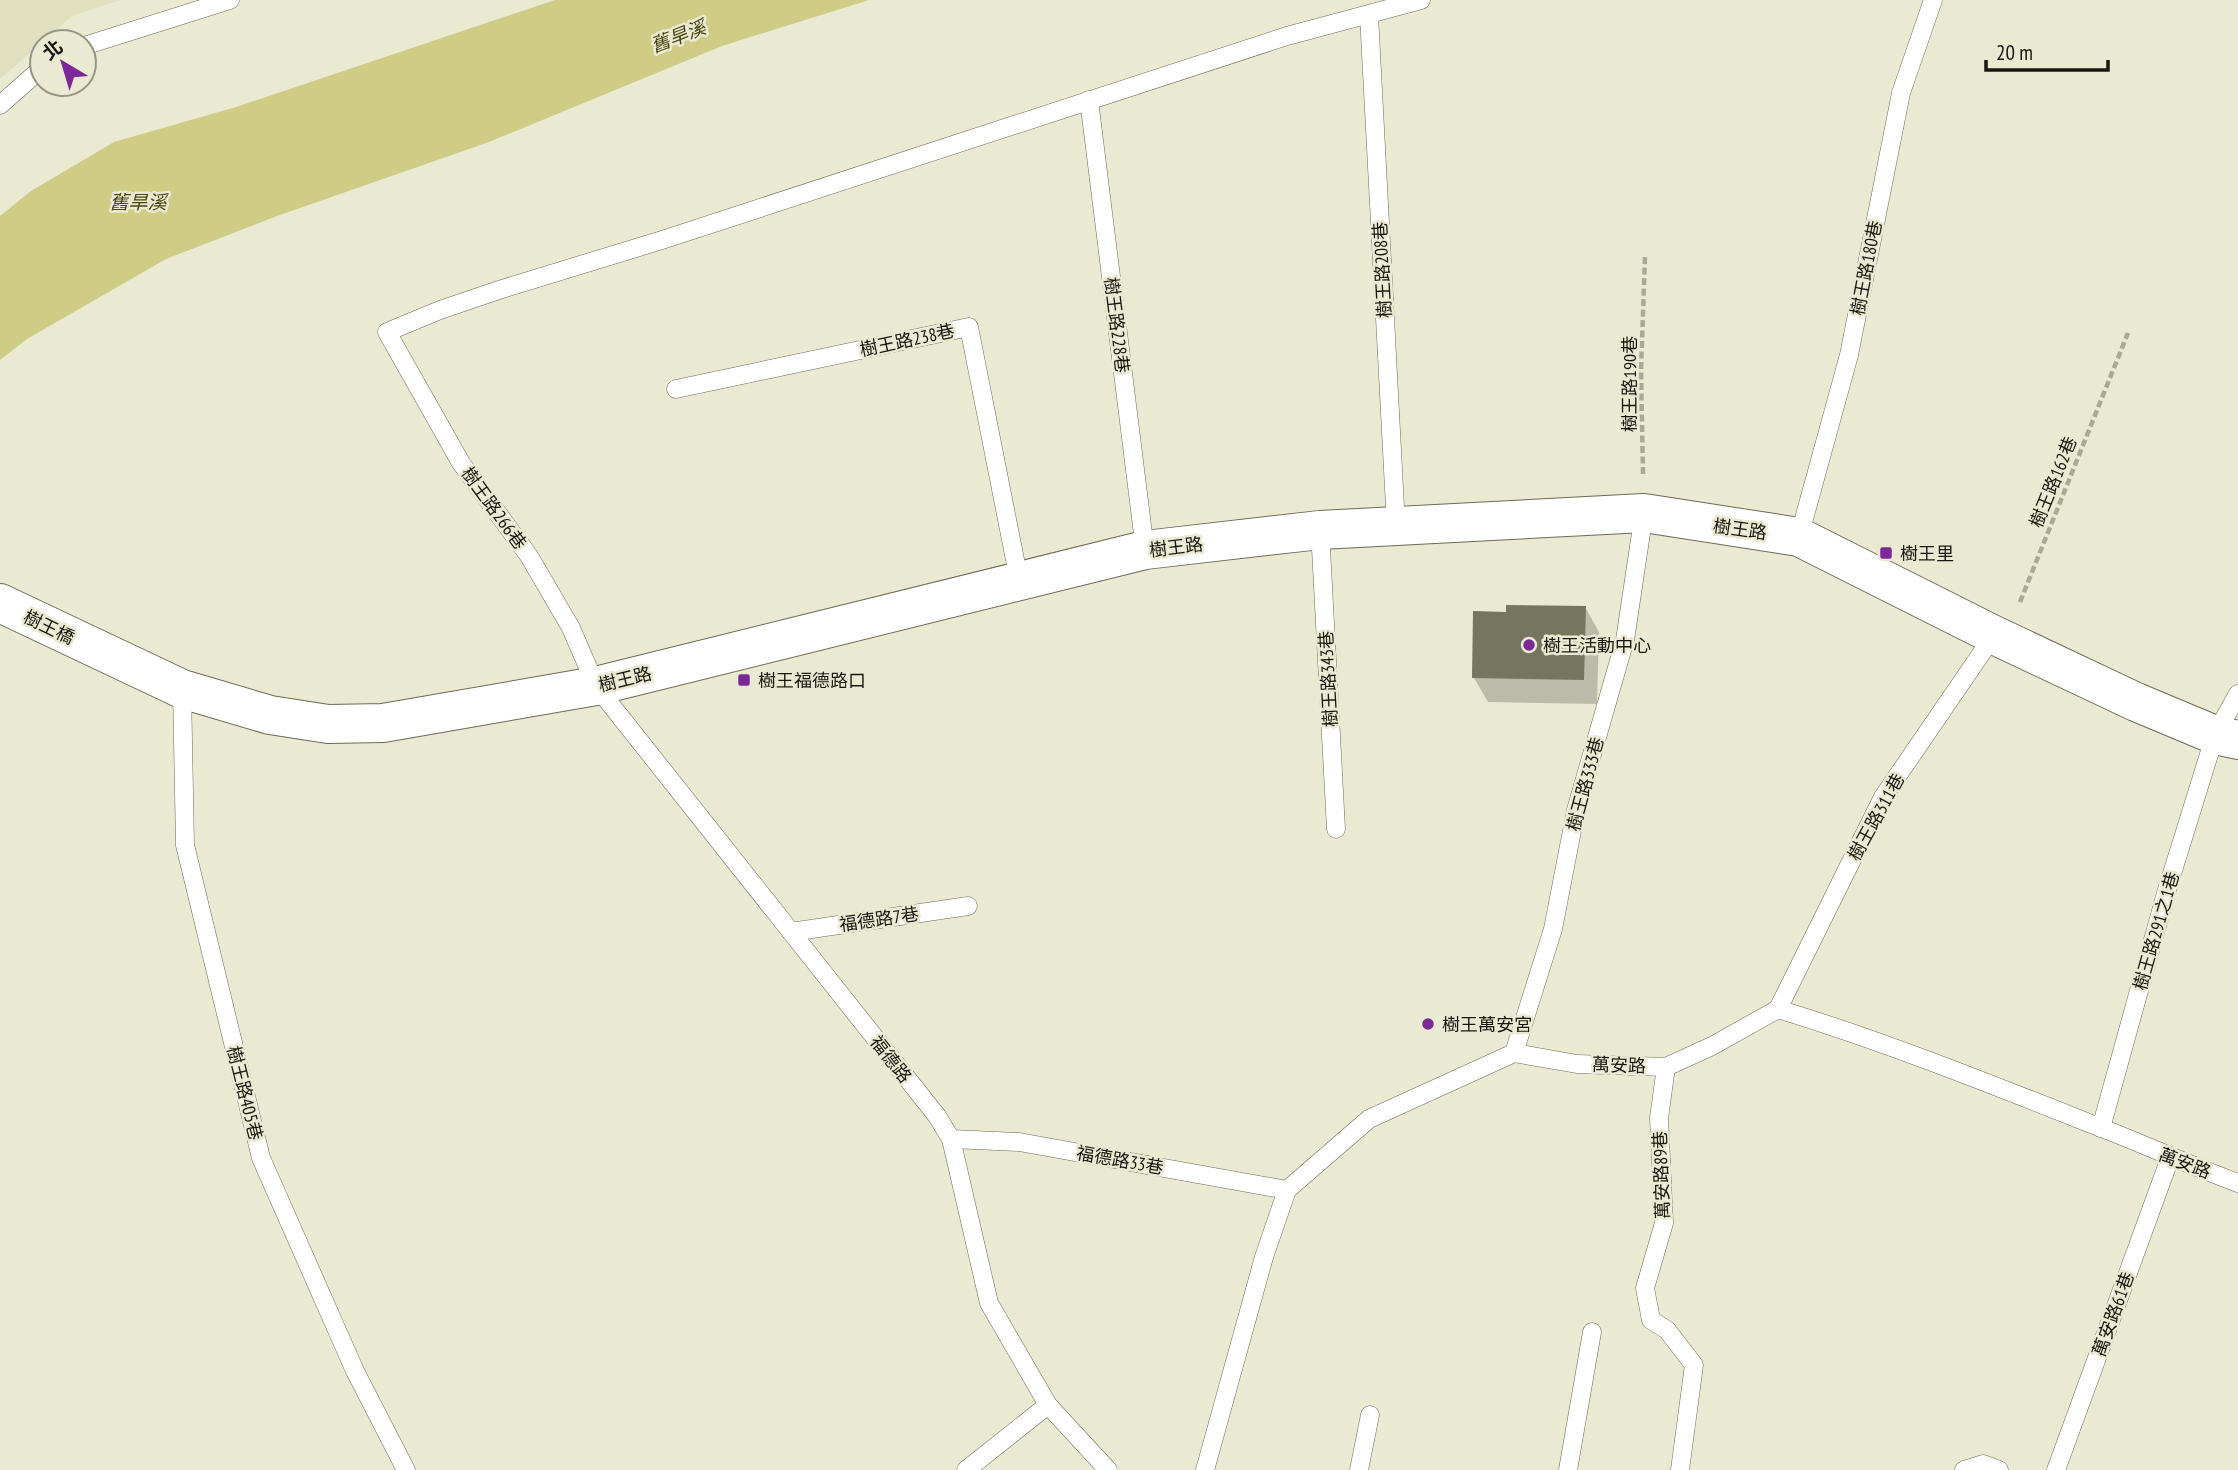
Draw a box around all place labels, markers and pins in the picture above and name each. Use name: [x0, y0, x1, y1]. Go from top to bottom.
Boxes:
place label: 樹王里: [1900, 542, 1954, 565]
marker: 樹王里: [1878, 545, 1894, 561]
place label: 樹王活動中心: [1543, 634, 1651, 657]
marker: 樹王活動中心: [1521, 637, 1537, 653]
place label: 樹王福德路口: [758, 669, 866, 692]
marker: 樹王福德路口: [736, 672, 752, 688]
place label: 樹王萬安宮: [1442, 1013, 1532, 1036]
marker: 樹王萬安宮: [1420, 1016, 1436, 1032]

